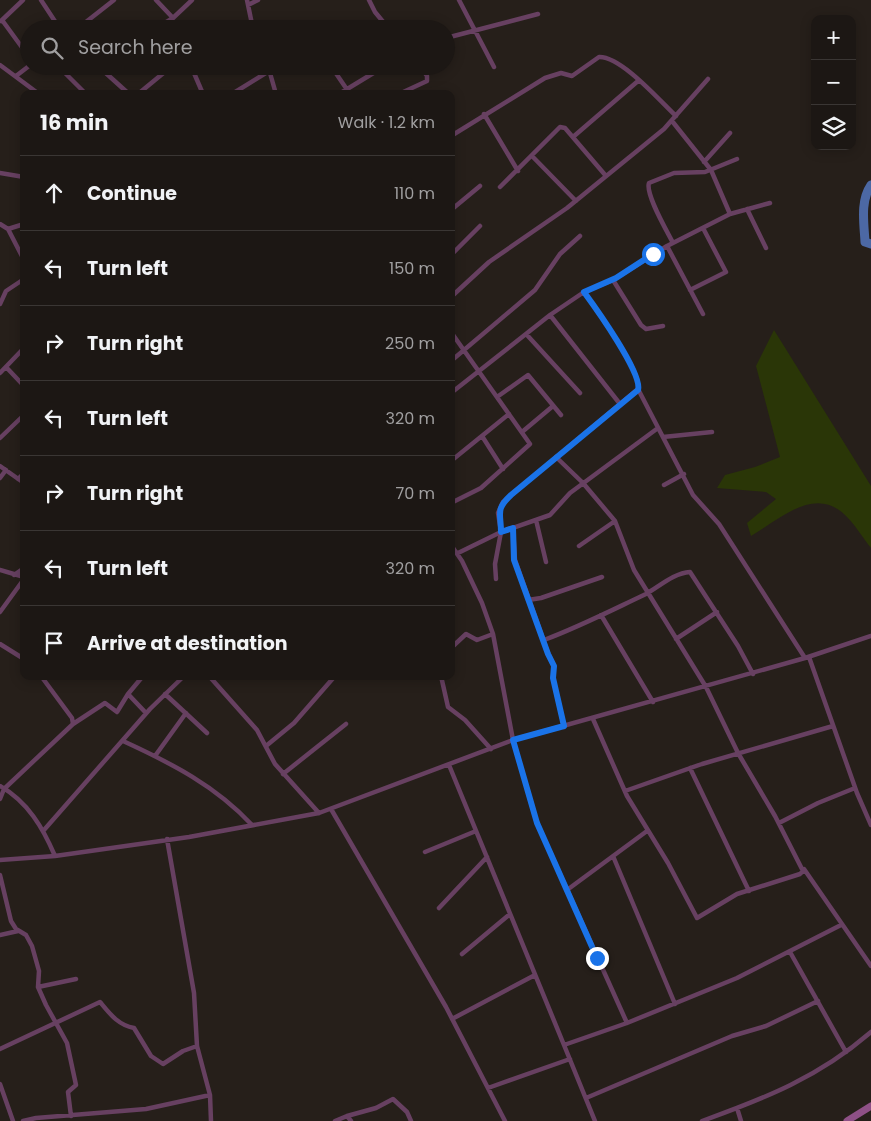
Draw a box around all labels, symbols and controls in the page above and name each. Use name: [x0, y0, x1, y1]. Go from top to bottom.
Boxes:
map controls: [811, 15, 856, 150]
button: +: [811, 15, 856, 60]
search box: [20, 20, 455, 75]
icon: search: [38, 34, 66, 62]
text: Search here: [78, 34, 192, 61]
button: −: [811, 60, 856, 105]
button: layers: [811, 105, 856, 150]
text: 16 min: [40, 108, 108, 137]
text: Walk · 1.2 km: [338, 111, 435, 134]
icon: ahead: [40, 179, 68, 207]
text: Continue: [87, 180, 177, 207]
text: 110 m: [394, 182, 435, 205]
route start: [642, 243, 665, 266]
icon: left: [40, 254, 68, 282]
text: Turn left: [87, 255, 168, 282]
text: 150 m: [389, 257, 435, 280]
icon: right: [40, 329, 68, 357]
text: Turn right: [87, 330, 183, 357]
text: 250 m: [385, 332, 435, 355]
icon: left: [40, 404, 68, 432]
text: Turn left: [87, 405, 168, 432]
text: 320 m: [386, 407, 435, 430]
icon: right: [40, 479, 68, 507]
text: Turn right: [87, 480, 183, 507]
text: 70 m: [395, 482, 435, 505]
icon: left: [40, 554, 68, 582]
text: Turn left: [87, 555, 168, 582]
text: 320 m: [386, 557, 435, 580]
icon: arrive: [40, 629, 68, 657]
text: Arrive at destination: [87, 630, 288, 657]
route end: [586, 947, 609, 970]

